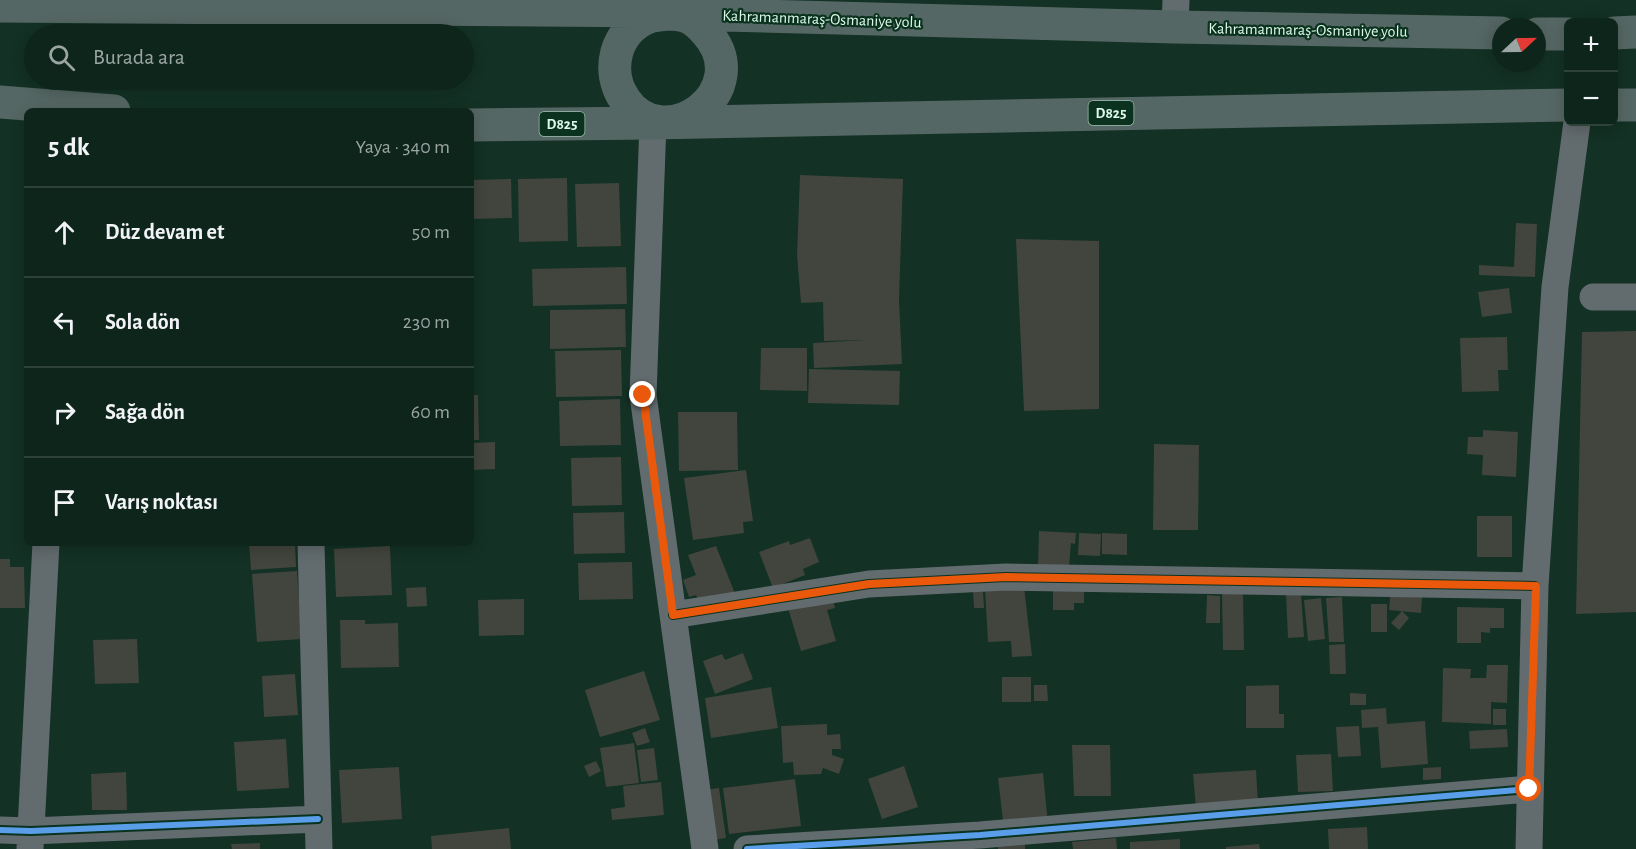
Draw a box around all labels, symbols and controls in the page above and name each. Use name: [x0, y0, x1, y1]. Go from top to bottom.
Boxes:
street label: Kahramanmaraş-Osmaniye yolu: [722, 8, 922, 31]
north arrow: [1492, 18, 1546, 72]
map controls: [1564, 18, 1618, 126]
button: +: [1564, 18, 1618, 72]
street label: Kahramanmaraş-Osmaniye yolu: [1208, 20, 1408, 41]
search box: [24, 24, 474, 90]
icon: search: [45, 41, 78, 74]
text: Burada ara: [93, 46, 185, 68]
button: −: [1564, 72, 1618, 126]
road number: D825: [1088, 101, 1134, 125]
road number: D825: [540, 112, 584, 136]
text: 5 dk: [48, 134, 90, 160]
text: Yaya · 340 m: [355, 137, 450, 157]
icon: ahead: [48, 216, 81, 249]
text: Düz devam et: [105, 221, 224, 243]
text: 50 m: [412, 222, 450, 242]
icon: left: [48, 306, 81, 339]
text: Sola dön: [105, 311, 180, 333]
text: 230 m: [403, 312, 450, 332]
route end: [629, 381, 655, 407]
icon: right: [48, 396, 81, 429]
text: Sağa dön: [105, 401, 185, 423]
text: 60 m: [411, 402, 450, 422]
icon: arrive: [48, 486, 81, 519]
text: Varış noktası: [105, 491, 218, 513]
route start: [1515, 775, 1541, 801]

